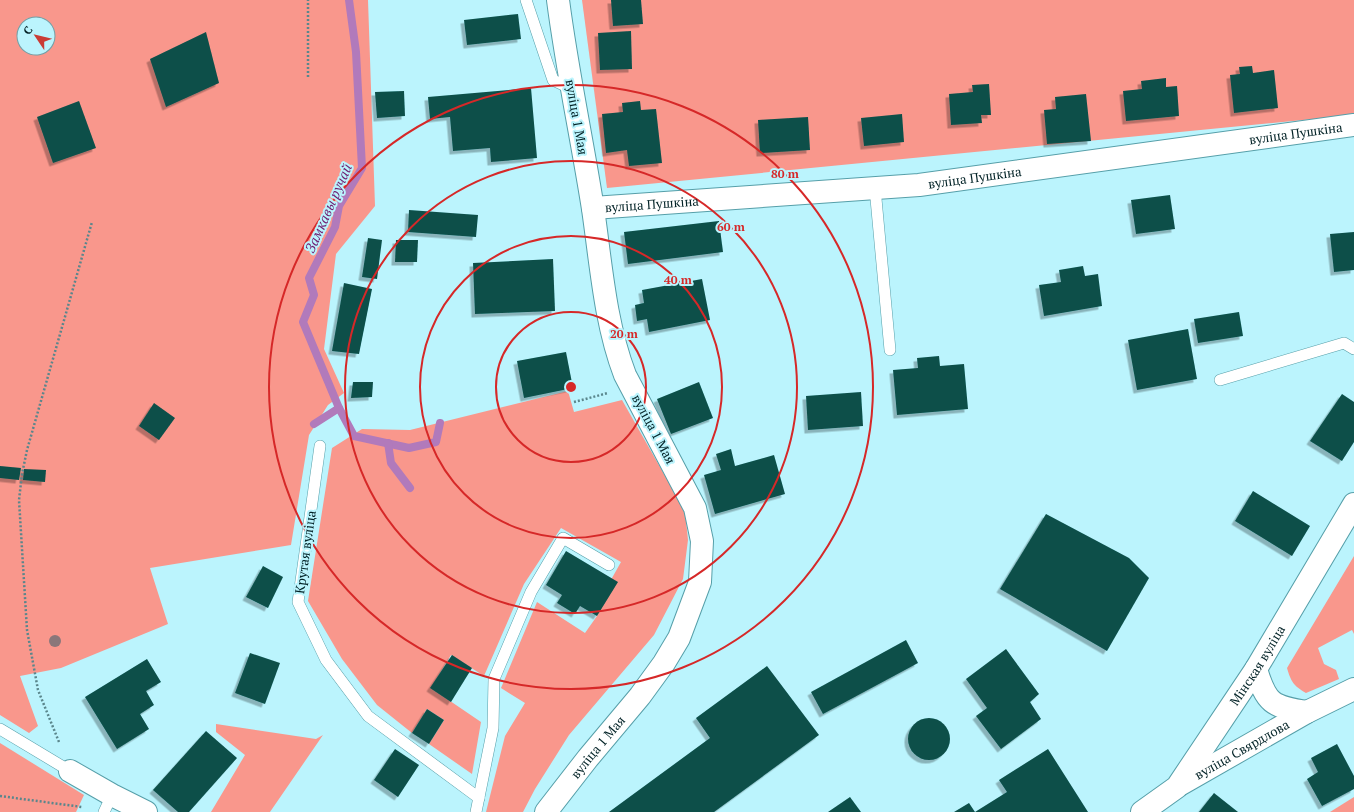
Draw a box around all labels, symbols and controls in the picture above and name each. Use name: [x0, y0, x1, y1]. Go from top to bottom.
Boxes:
north arrow: [16, 16, 56, 56]
text: С: [20, 23, 36, 37]
street label: вуліца 1 Мая: [561, 78, 593, 156]
street label: вуліца Пушкіна: [1248, 118, 1344, 148]
water label: Замкавы ручай: [300, 160, 356, 255]
street label: вуліца Пушкіна: [927, 162, 1023, 193]
text: 80 m: [771, 166, 799, 181]
street label: вуліца Пушкіна: [604, 192, 700, 216]
text: 60 m: [717, 219, 745, 234]
text: 40 m: [664, 272, 692, 287]
text: 20 m: [610, 326, 638, 341]
centre of rings: [564, 380, 578, 394]
street label: вуліца 1 Мая: [628, 391, 680, 467]
street label: Крутая вуліца: [290, 509, 320, 595]
street label: Мінская вуліца: [1225, 621, 1289, 709]
street label: вуліца 1 Мая: [566, 712, 629, 782]
street label: вуліца Свярдлова: [1191, 715, 1293, 783]

